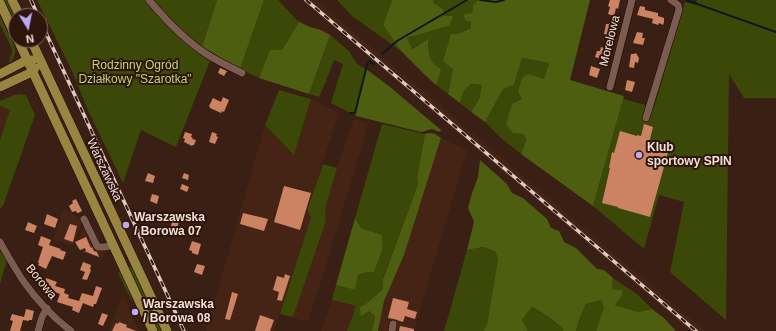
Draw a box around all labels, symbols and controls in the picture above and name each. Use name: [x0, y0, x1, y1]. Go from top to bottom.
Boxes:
north arrow: [8, 8, 48, 48]
street label: Morelowa: [597, 14, 623, 68]
text: N: [25, 32, 35, 45]
park label: Rodzinny Ogród Działkowy "Szarotka": [78, 59, 192, 87]
street label: Warszawska: [83, 136, 125, 204]
place label: Klub sportowy SPIN: [647, 141, 732, 169]
marker: Klub sportowy SPIN: [634, 150, 644, 160]
place label: Warszawska / Borowa 07: [134, 211, 205, 239]
marker: Warszawska / Borowa 07: [121, 220, 131, 230]
street label: Borowa: [23, 262, 59, 302]
place label: Warszawska / Borowa 08: [143, 298, 214, 326]
marker: Warszawska / Borowa 08: [130, 307, 140, 317]

